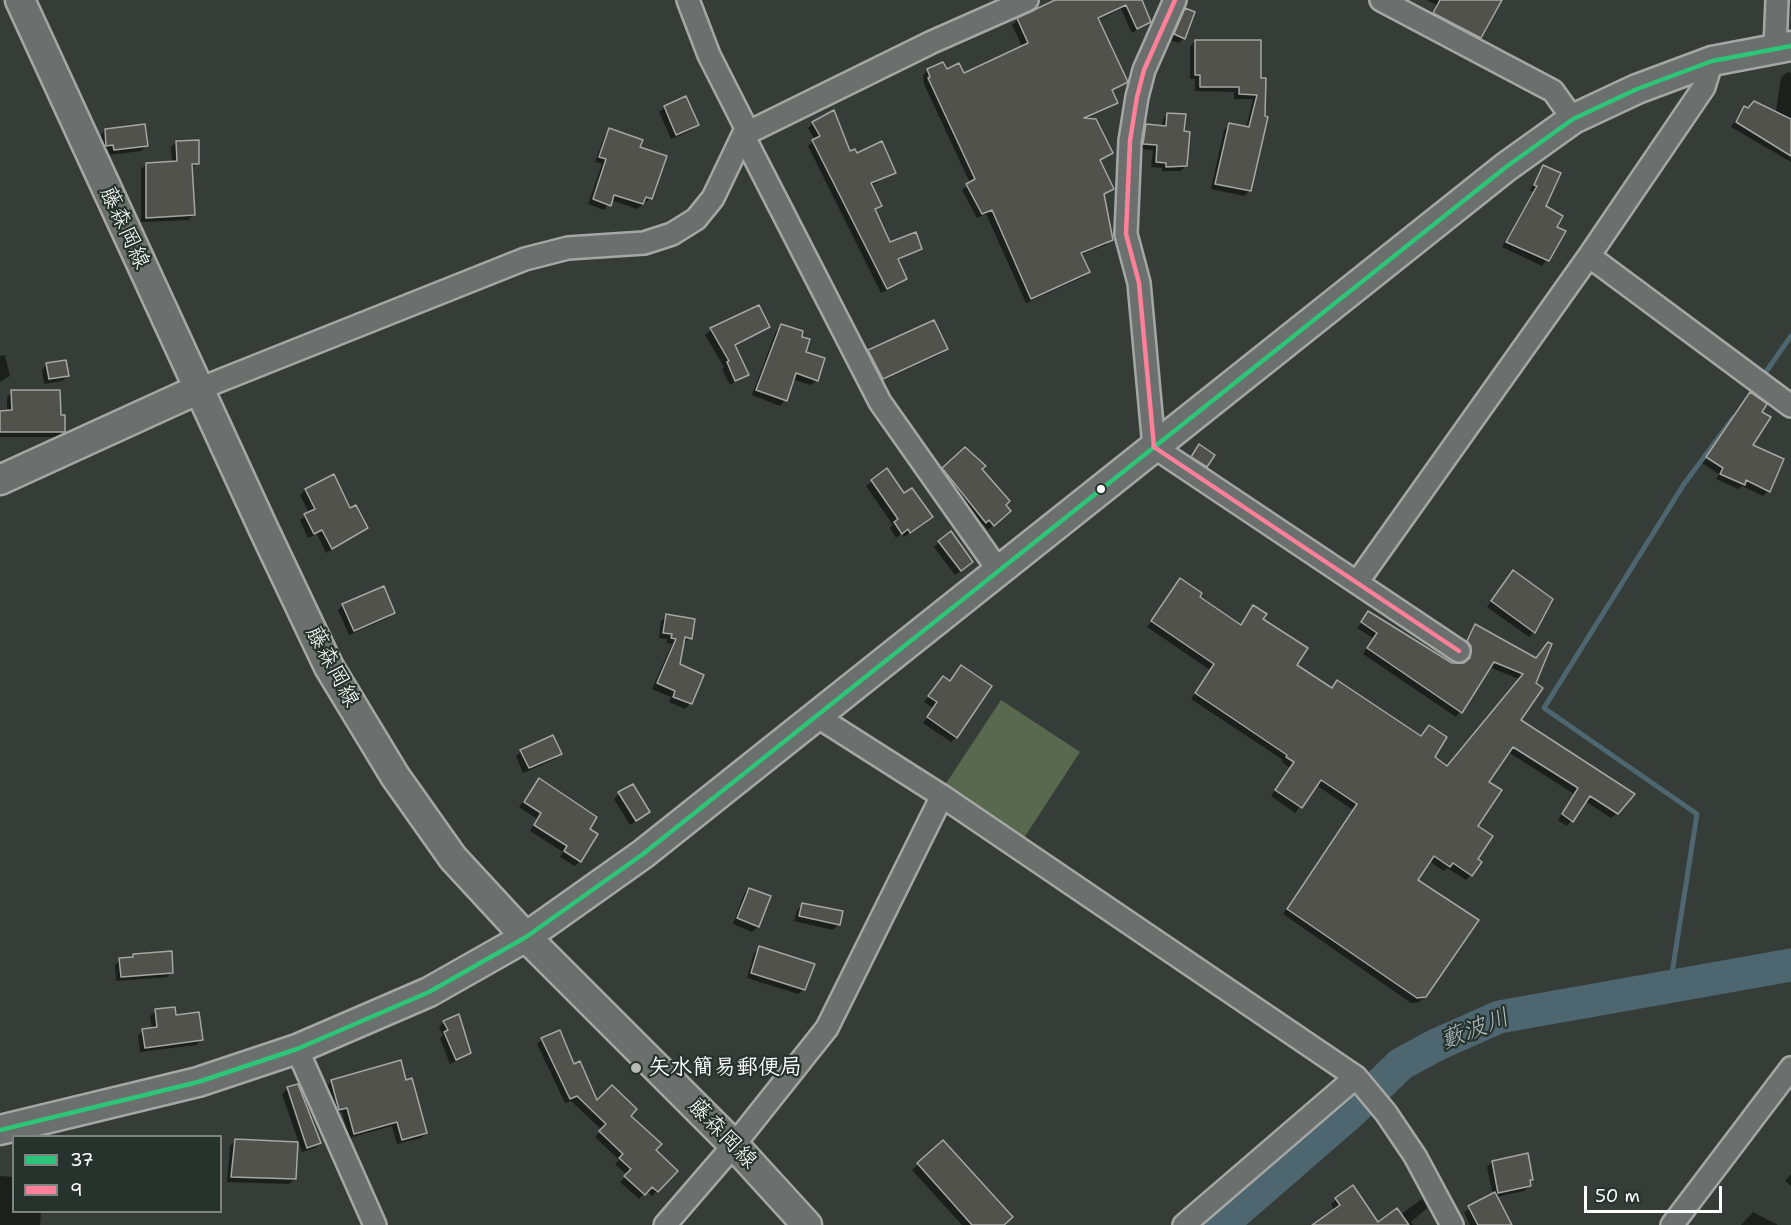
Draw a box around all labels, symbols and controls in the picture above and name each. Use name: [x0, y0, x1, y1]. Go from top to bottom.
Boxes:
street label: 藤森岡線: [93, 183, 155, 273]
unlabelled marker: [1095, 483, 1107, 495]
street label: 藤森岡線: [300, 622, 364, 712]
water label: 藪波川: [1436, 1004, 1514, 1056]
place label: 矢水簡易郵便局: [648, 1055, 802, 1081]
marker: 矢水簡易郵便局: [629, 1061, 643, 1075]
street label: 藤森岡線: [682, 1093, 762, 1175]
legend: [12, 1135, 222, 1213]
text: 37: [70, 1148, 94, 1172]
scale bar: [1587, 1174, 1725, 1212]
text: 9: [70, 1178, 83, 1202]
text: 50 m: [1595, 1184, 1640, 1208]

